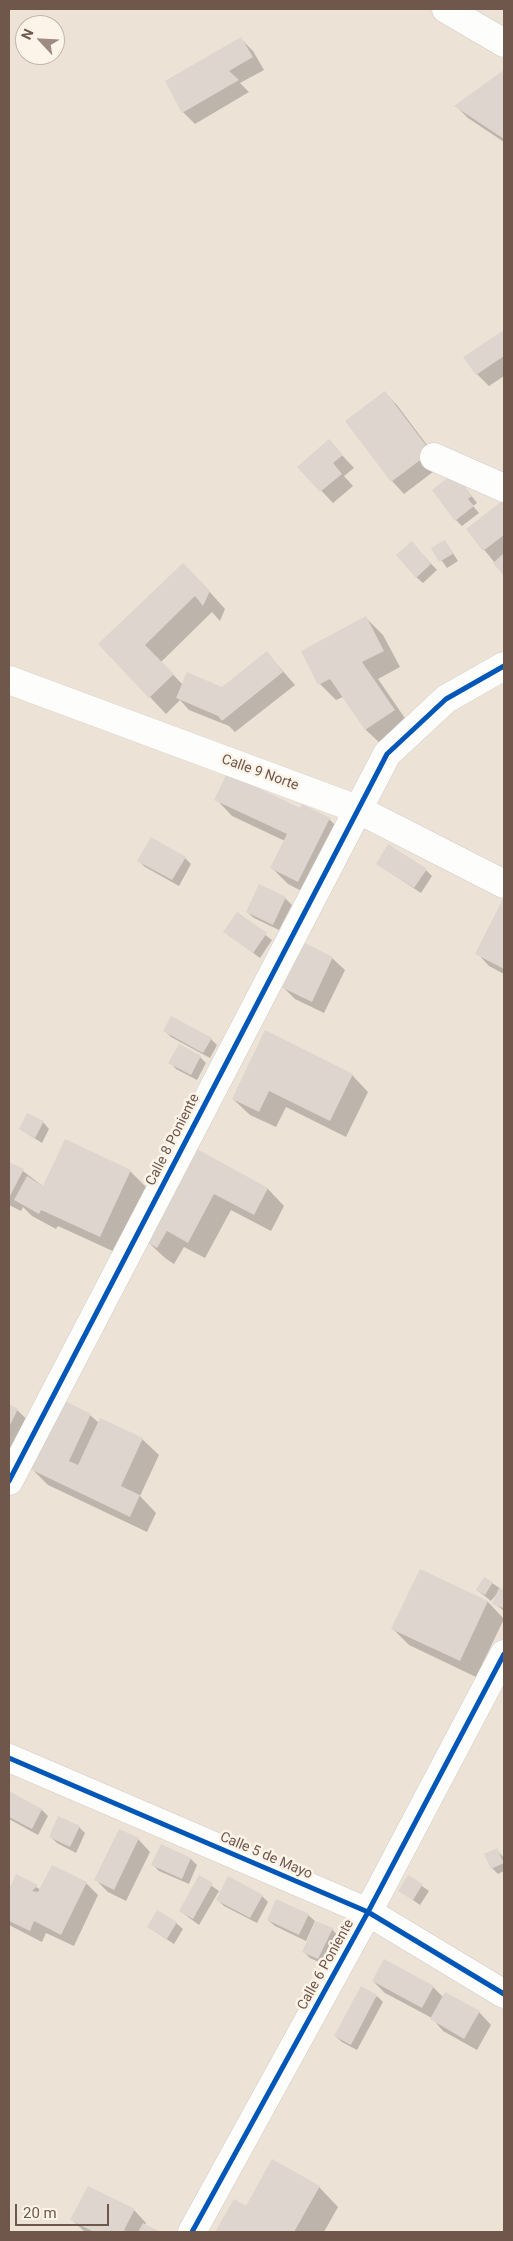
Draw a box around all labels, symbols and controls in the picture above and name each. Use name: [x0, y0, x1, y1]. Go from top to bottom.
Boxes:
north arrow: [15, 15, 65, 65]
text: N: [18, 26, 37, 42]
street label: Calle 9 Norte: [219, 751, 301, 795]
street label: Calle 8 Poniente: [143, 1091, 203, 1189]
street label: Calle 5 de Mayo: [217, 1829, 315, 1883]
street label: Calle 6 Poniente: [294, 1917, 358, 2013]
scale bar: [18, 2194, 111, 2226]
text: 20 m: [23, 2204, 57, 2222]

